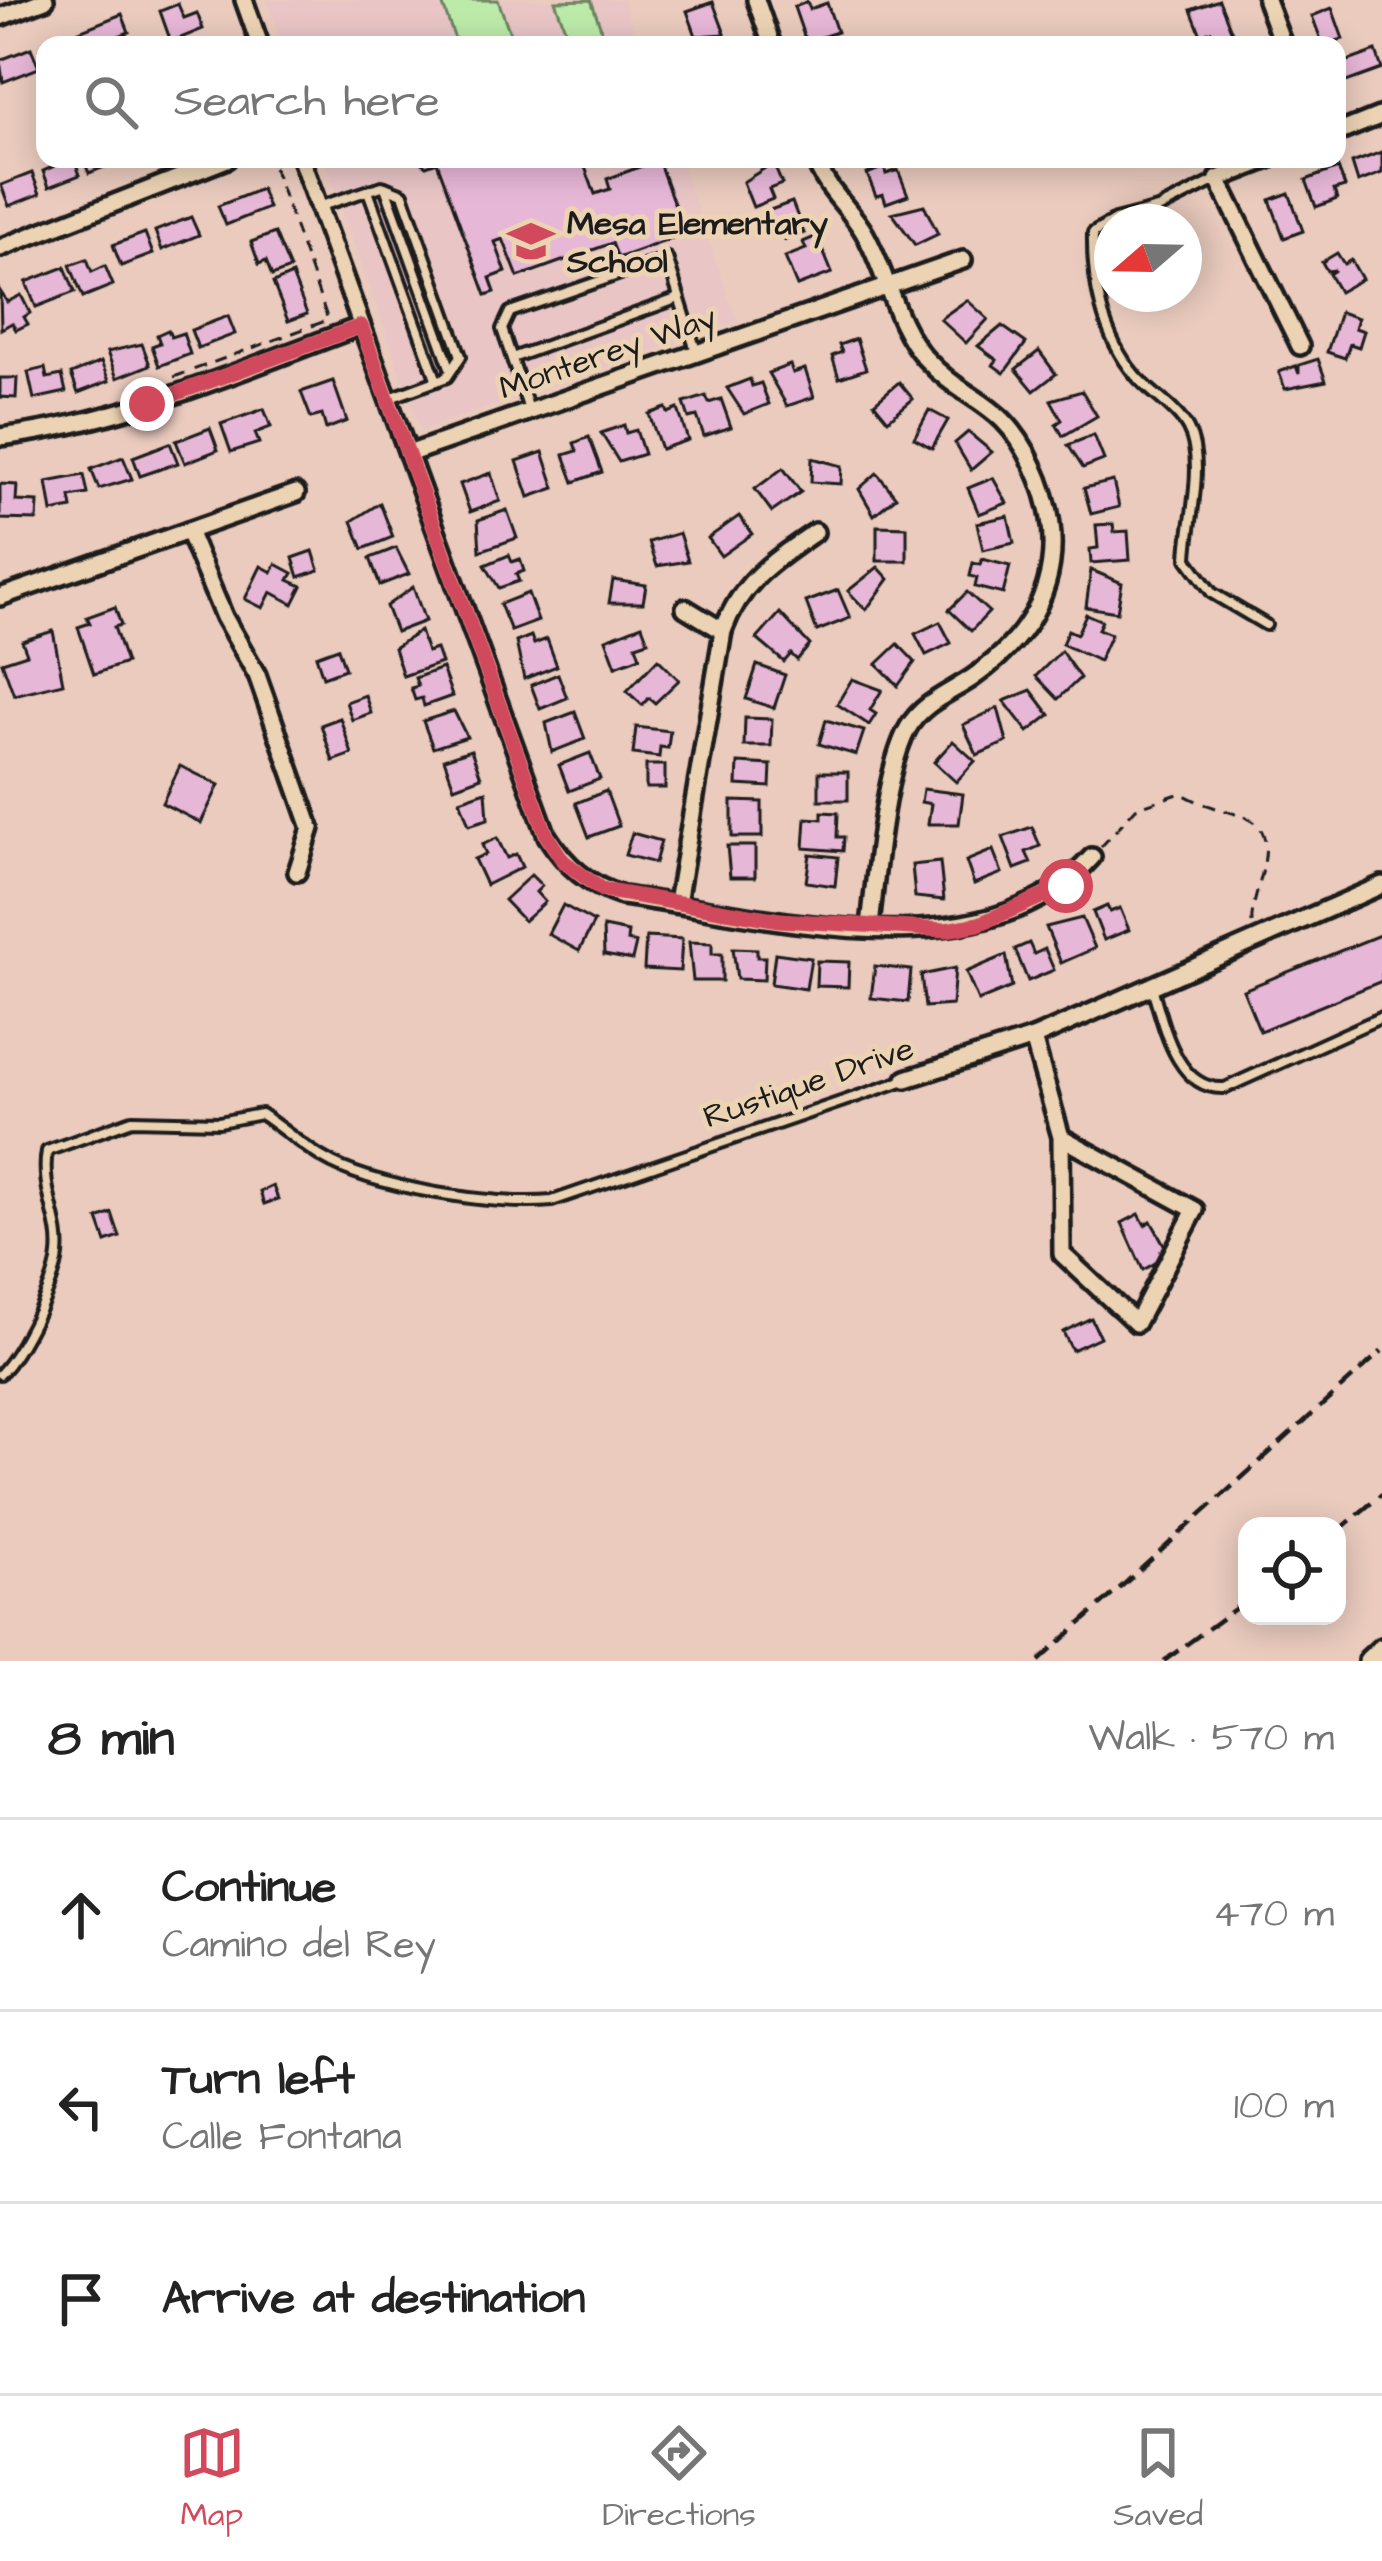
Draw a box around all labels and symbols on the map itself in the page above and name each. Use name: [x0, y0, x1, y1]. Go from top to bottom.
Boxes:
place label: Mesa Elementary School: [566, 201, 829, 285]
north arrow: [1094, 204, 1202, 312]
school or university icon: Mesa Elementary School: [506, 216, 556, 266]
street label: Monterey Way: [493, 294, 723, 413]
route end: [120, 377, 174, 431]
route start: [1039, 859, 1093, 913]
street label: Rustique Drive: [697, 1025, 920, 1140]

